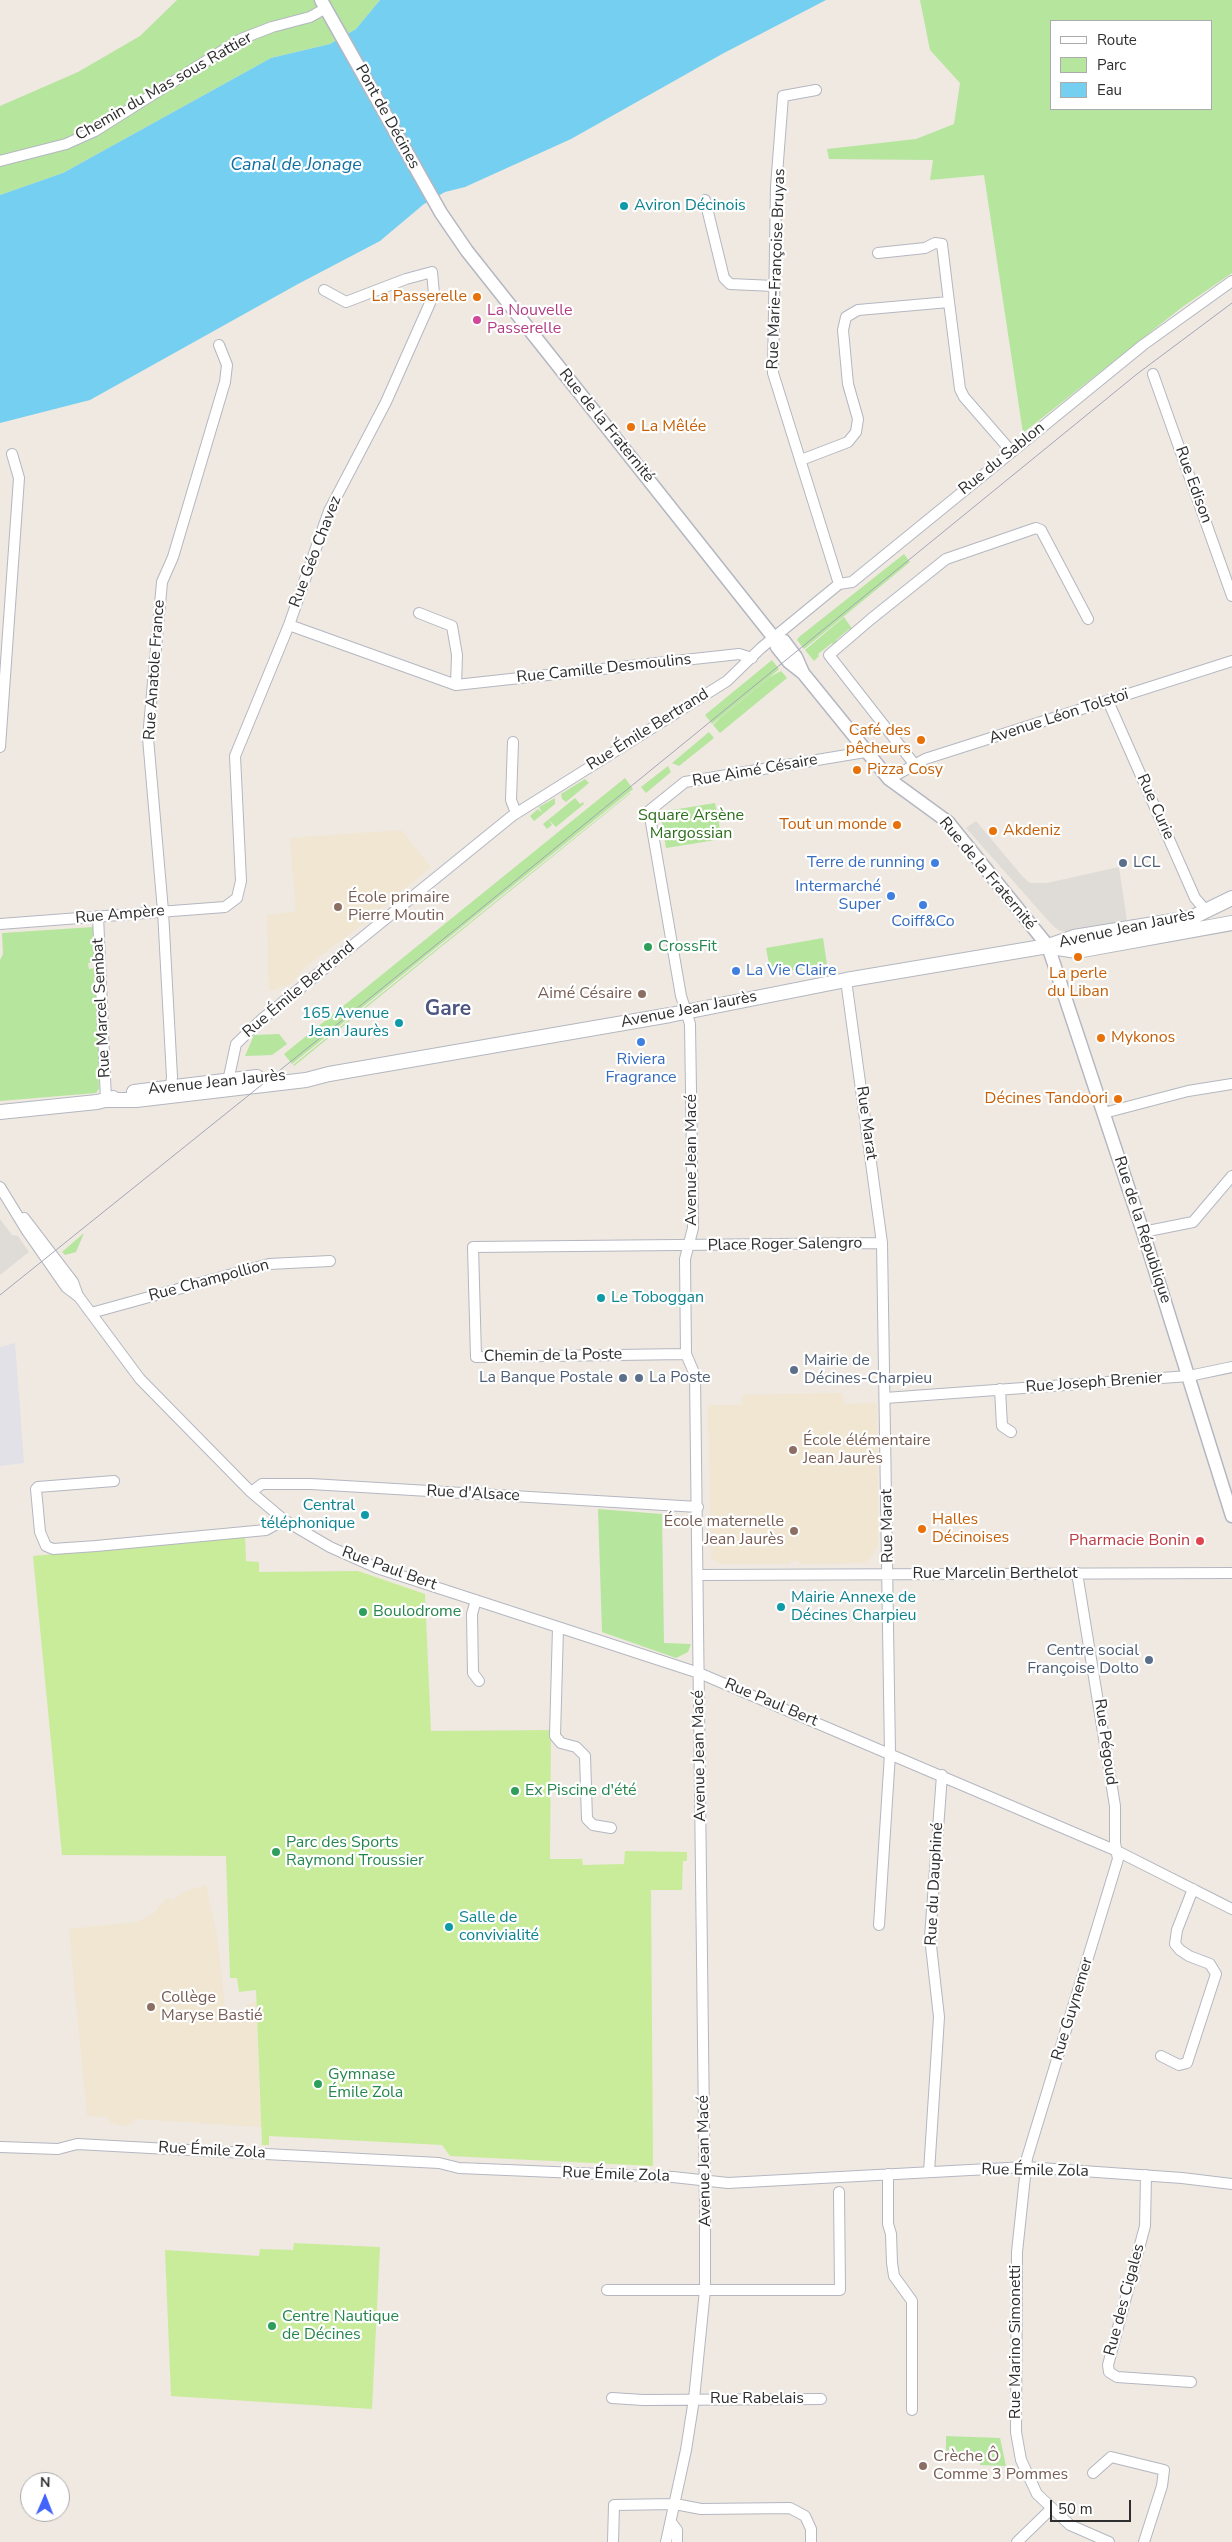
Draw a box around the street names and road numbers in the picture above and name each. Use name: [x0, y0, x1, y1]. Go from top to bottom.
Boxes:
street label: Chemin du Mas sous Rattier: [72, 28, 256, 146]
street label: Pont de Décines: [350, 62, 424, 172]
street label: Rue Marie-Françoise Bruyas: [764, 168, 790, 370]
street label: Rue de la Fraternité: [554, 365, 658, 487]
street label: Rue du Sablon: [955, 418, 1049, 500]
street label: Rue Edison: [1170, 444, 1216, 526]
street label: Rue Géo Chavez: [286, 494, 346, 610]
street label: Rue Anatole France: [141, 599, 169, 741]
street label: Rue Camille Desmoulins: [516, 650, 692, 688]
street label: Rue Émile Bertrand: [584, 685, 712, 775]
street label: Avenue Léon Tolstoï: [987, 685, 1131, 749]
street label: Rue Aimé Césaire: [691, 751, 819, 791]
street label: Rue Curie: [1132, 771, 1178, 843]
street label: Rue de la Fraternité: [934, 814, 1040, 934]
street label: Rue Ampère: [75, 902, 165, 928]
street label: Avenue Jean Jaurès: [1057, 905, 1197, 953]
street label: Rue Marcel Sembat: [89, 938, 115, 1078]
street label: Rue Émile Bertrand: [239, 938, 359, 1042]
street label: Avenue Jean Jaurès: [619, 987, 759, 1033]
street label: Avenue Jean Jaurès: [147, 1066, 287, 1100]
street label: Rue Marat: [851, 1085, 881, 1161]
street label: Avenue Jean Macé: [682, 1094, 702, 1226]
street label: Rue de la République: [1109, 1154, 1175, 1306]
street label: Place Roger Salengro: [707, 1234, 863, 1256]
street label: Rue Champollion: [147, 1256, 271, 1306]
street label: Chemin de la Poste: [484, 1345, 622, 1367]
street label: Rue Joseph Brenier: [1025, 1369, 1163, 1397]
street label: Rue d'Alsace: [426, 1482, 520, 1506]
street label: Rue Marat: [878, 1489, 898, 1563]
street label: Rue Paul Bert: [339, 1543, 439, 1595]
street label: Rue Marcelin Berthelot: [912, 1564, 1078, 1584]
street label: Rue Paul Bert: [721, 1675, 821, 1731]
street label: Avenue Jean Macé: [689, 1690, 711, 1822]
street label: Rue Pégoud: [1089, 1698, 1121, 1786]
street label: Rue du Dauphiné: [922, 1822, 948, 1946]
street label: Rue Guynemer: [1048, 1955, 1098, 2063]
street label: Avenue Jean Macé: [694, 2095, 716, 2227]
street label: Rue Émile Zola: [158, 2139, 266, 2163]
street label: Rue Émile Zola: [981, 2160, 1089, 2182]
street label: Rue Émile Zola: [562, 2164, 670, 2186]
street label: Rue des Cigales: [1101, 2242, 1149, 2358]
street label: Rue Marino Simonetti: [1006, 2265, 1026, 2419]
street label: Rue Rabelais: [710, 2389, 804, 2409]

